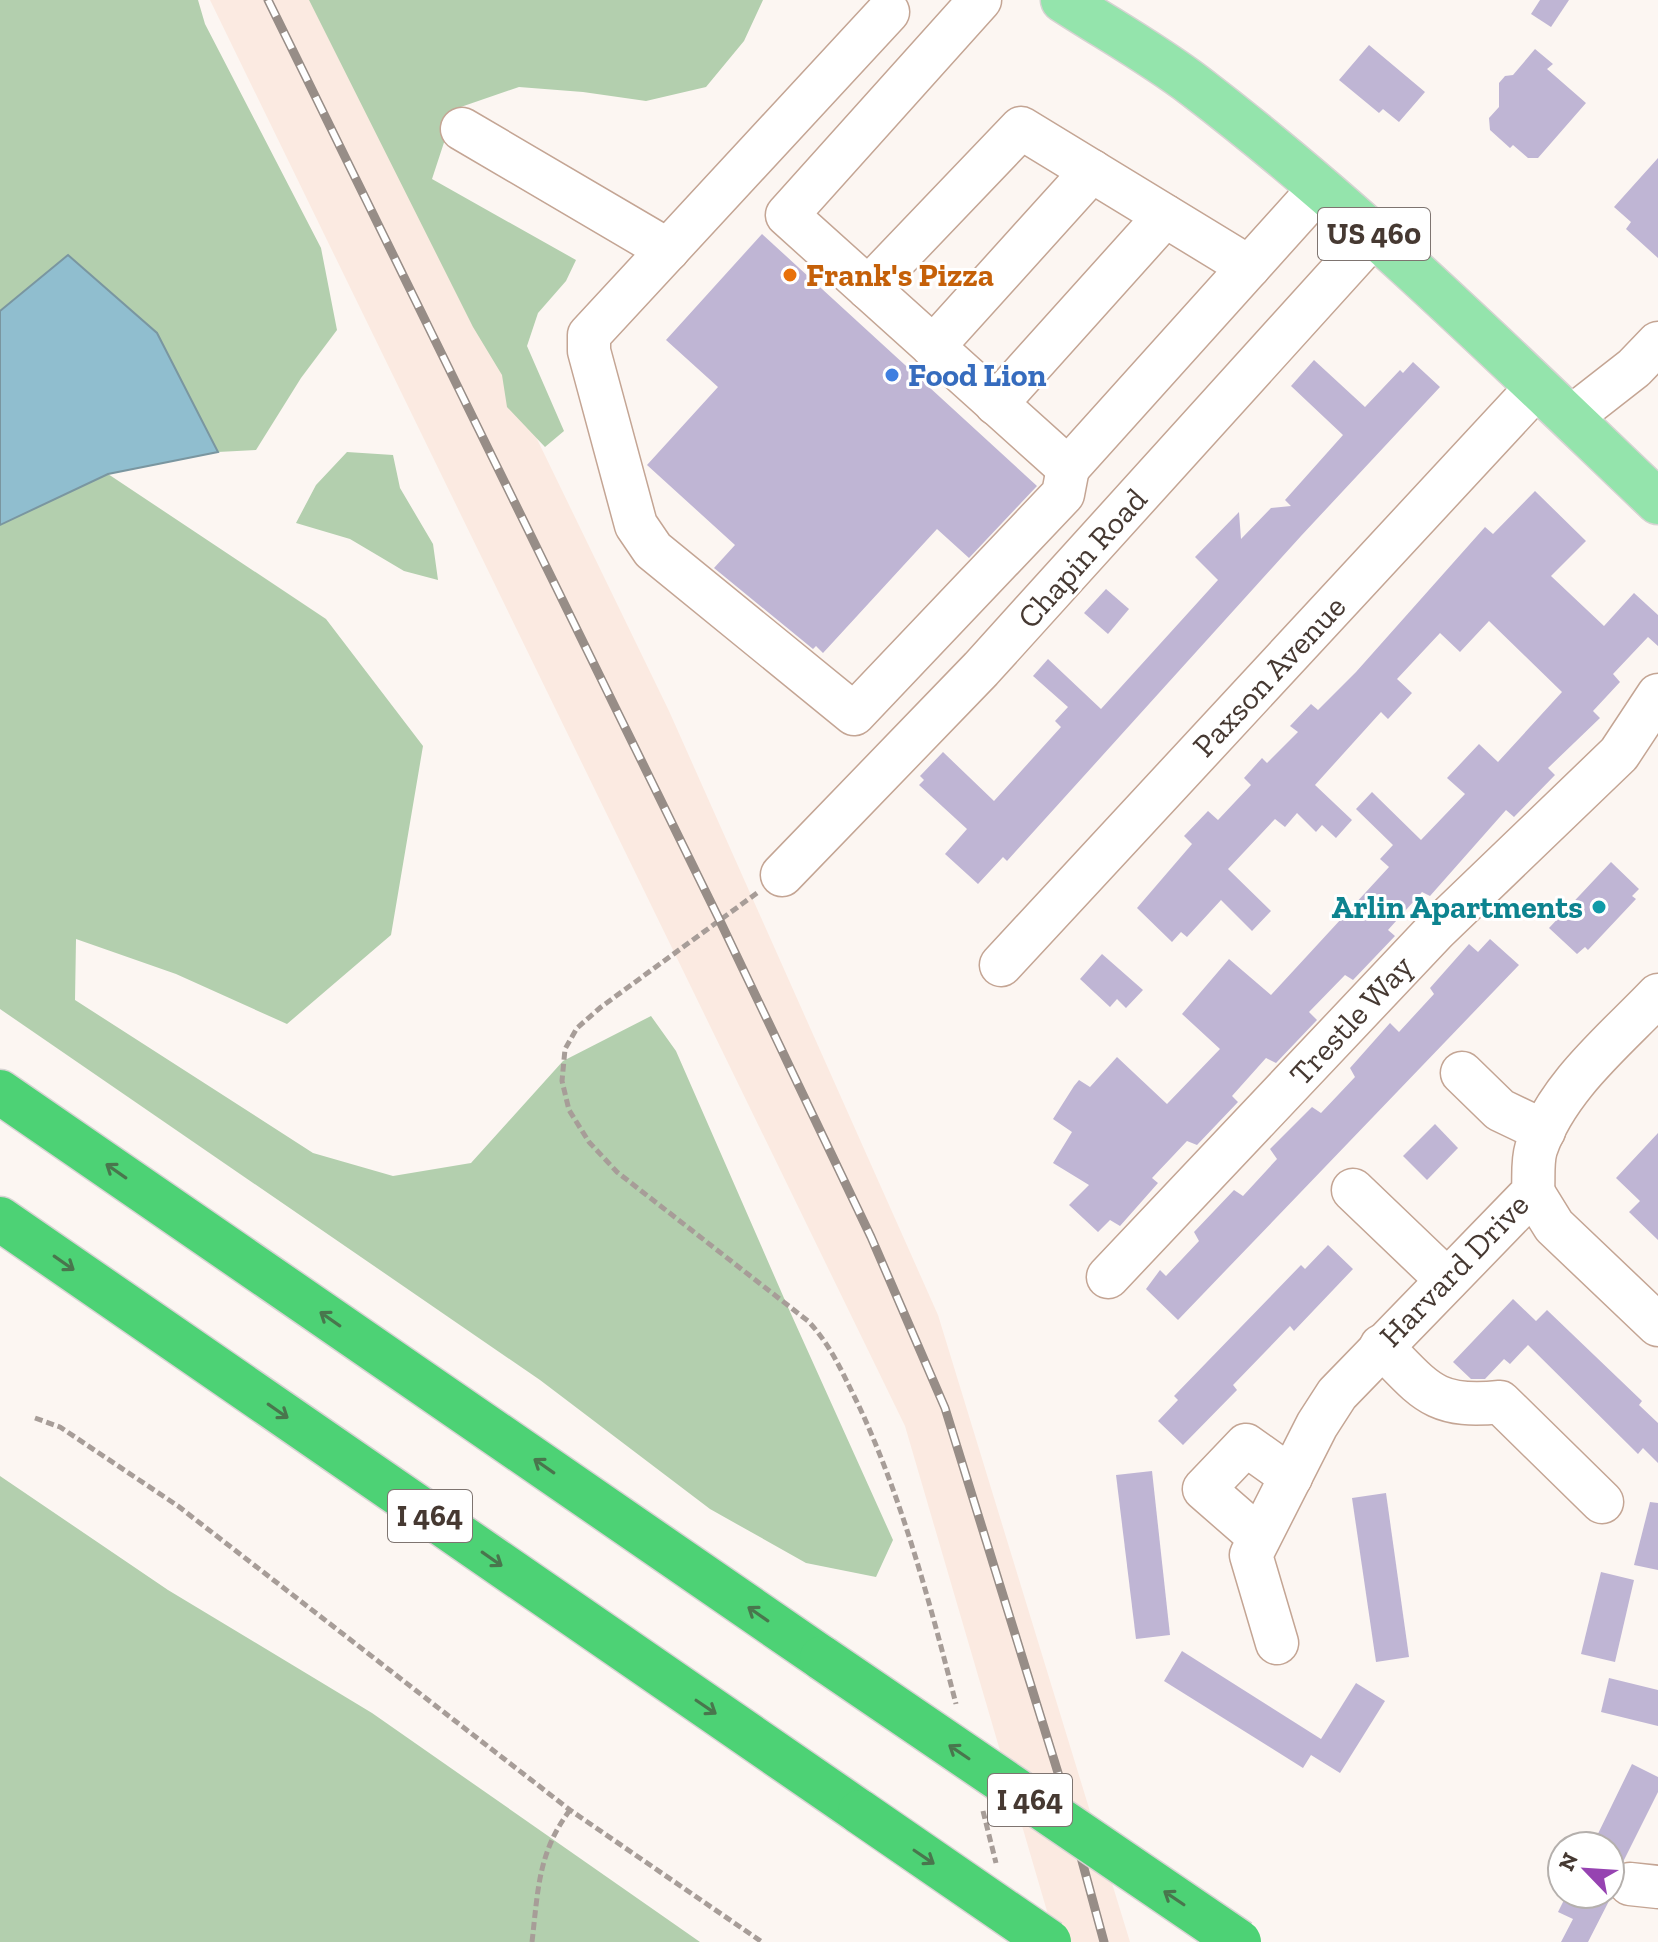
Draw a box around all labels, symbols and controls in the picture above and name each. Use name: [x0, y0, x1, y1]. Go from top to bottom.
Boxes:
road number: US 460: [1318, 208, 1430, 260]
place label: Frank's Pizza: [806, 256, 994, 294]
marker: Frank's Pizza: [781, 266, 799, 284]
place label: Food Lion: [908, 356, 1046, 394]
marker: Food Lion: [883, 366, 901, 384]
street label: Chapin Road: [1009, 480, 1155, 636]
street label: Paxson Avenue: [1185, 588, 1353, 764]
place label: Arlin Apartments: [1331, 888, 1583, 926]
marker: Arlin Apartments: [1590, 898, 1608, 916]
street label: Trestle Way: [1281, 947, 1421, 1093]
one-way arrow: [105, 1163, 127, 1179]
street label: Harvard Drive: [1372, 1186, 1536, 1354]
one-way arrow: [53, 1255, 75, 1271]
one-way arrow: [319, 1311, 341, 1327]
one-way arrow: [266, 1403, 288, 1419]
one-way arrow: [533, 1458, 555, 1474]
road number: I 464: [388, 1490, 472, 1542]
one-way arrow: [480, 1551, 502, 1567]
one-way arrow: [747, 1606, 769, 1622]
one-way arrow: [694, 1699, 716, 1715]
one-way arrow: [949, 1743, 971, 1760]
road number: I 464: [988, 1774, 1072, 1826]
north arrow: [1546, 1830, 1626, 1910]
one-way arrow: [913, 1848, 935, 1865]
text: N: [1553, 1848, 1584, 1875]
one-way arrow: [1164, 1890, 1186, 1906]

